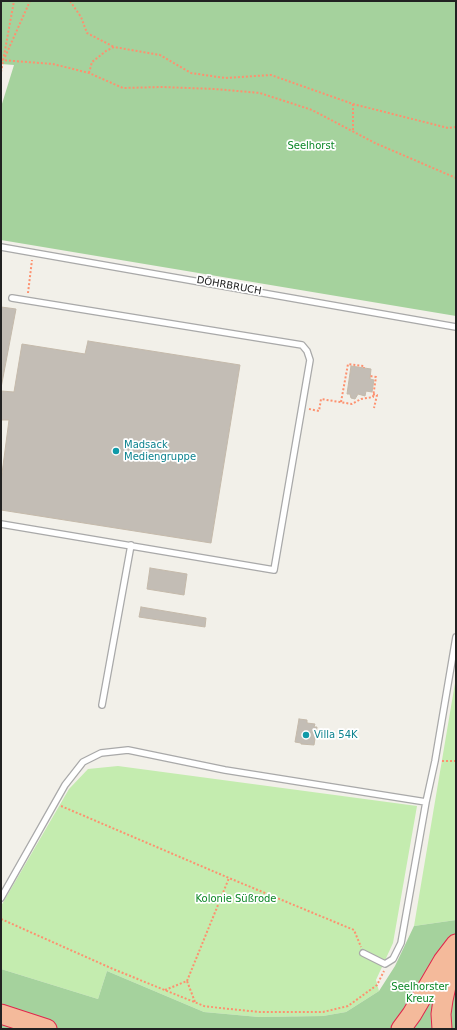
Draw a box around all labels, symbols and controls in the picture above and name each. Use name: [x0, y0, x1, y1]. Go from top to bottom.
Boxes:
park label: Seelhorst: [287, 140, 335, 152]
street label: DÖHRBRUCH: [196, 274, 262, 298]
place label: Madsack Mediengruppe: [124, 439, 196, 462]
marker: Madsack Mediengruppe: [111, 446, 121, 456]
place label: Villa 54K: [314, 729, 358, 741]
marker: Villa 54K: [301, 730, 311, 740]
park label: Kolonie Süßrode: [195, 893, 277, 905]
park label: Seelhorster Kreuz: [391, 981, 449, 1004]

